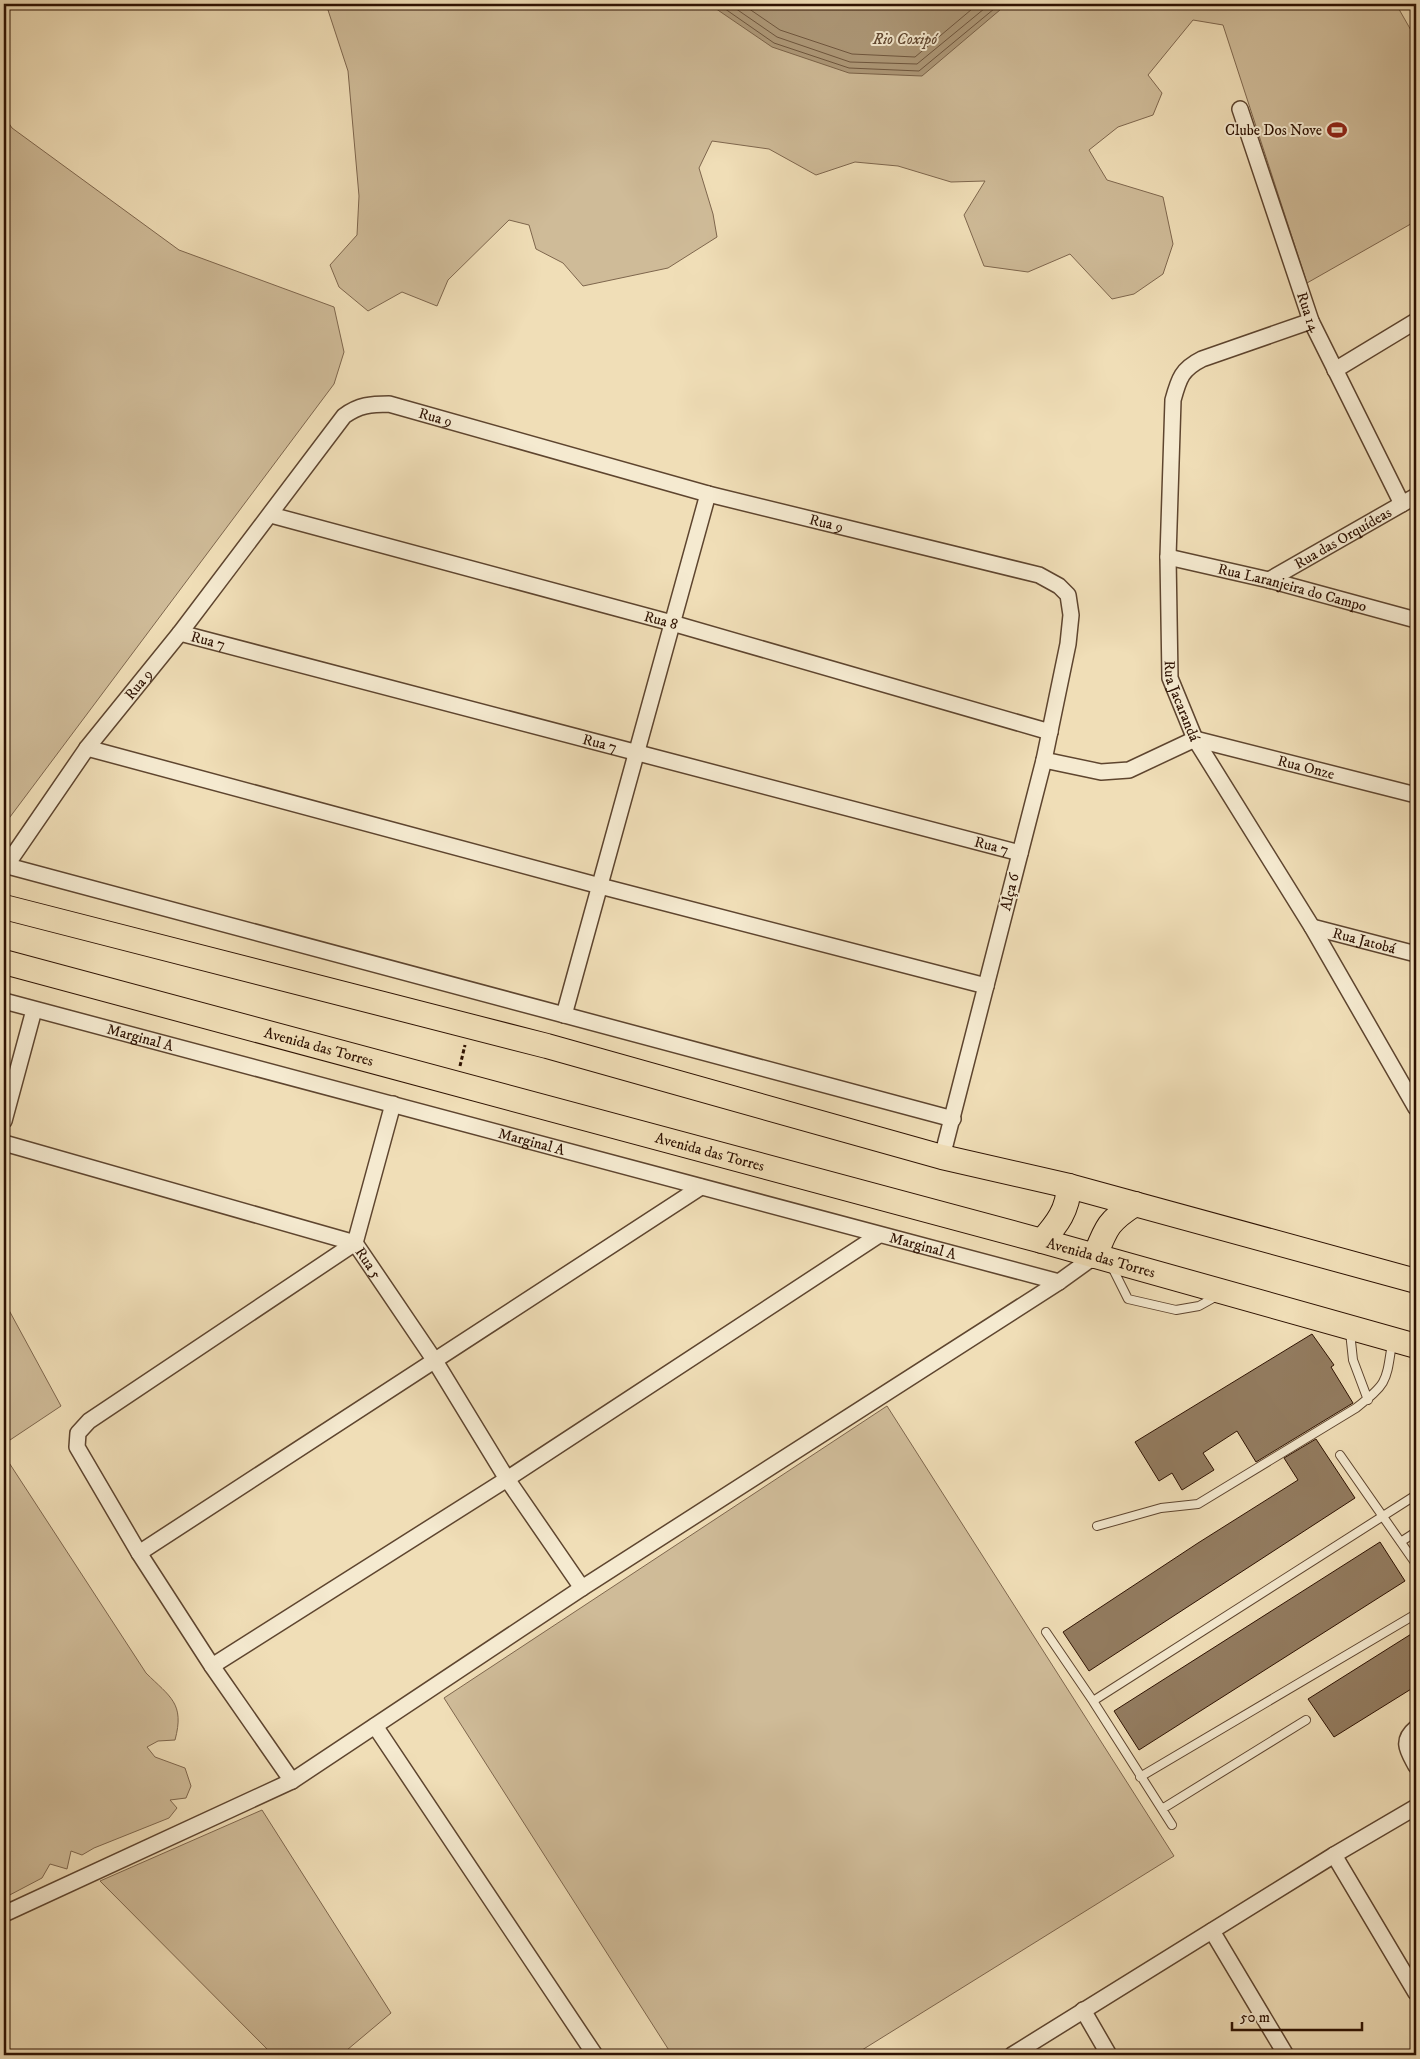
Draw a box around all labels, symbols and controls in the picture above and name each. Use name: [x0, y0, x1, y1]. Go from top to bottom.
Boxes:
water label: Rio Coxipó: [872, 29, 939, 49]
sports icon: Clube Dos Nove: [1326, 119, 1348, 141]
place label: Clube Dos Nove: [1225, 121, 1322, 140]
street label: Rua 14: [1292, 289, 1325, 335]
street label: Rua 9: [417, 403, 455, 431]
street label: Rua das Orquídeas: [1291, 503, 1395, 573]
street label: Rua 9: [808, 510, 845, 536]
street label: Rua Laranjeira do Campo: [1216, 559, 1369, 616]
street label: Rua 8: [642, 606, 680, 634]
street label: Rua 7: [189, 627, 227, 654]
street label: Rua Jacarandá: [1160, 660, 1205, 745]
street label: Rua 9: [120, 665, 157, 704]
street label: Rua 7: [581, 729, 619, 757]
street label: Rua Onze: [1276, 751, 1337, 784]
street label: Rua 7: [972, 832, 1011, 859]
street label: Alça 6: [996, 870, 1024, 913]
street label: Rua Jatobá: [1331, 923, 1398, 958]
street label: Marginal A: [105, 1019, 176, 1055]
street label: Avenida das Torres: [262, 1023, 376, 1070]
street label: Marginal A: [496, 1124, 568, 1160]
street label: Avenida das Torres: [653, 1128, 767, 1176]
street label: Marginal A: [887, 1228, 959, 1264]
street label: Avenida das Torres: [1044, 1233, 1158, 1282]
street label: Rua 5: [351, 1243, 386, 1283]
scale bar: [1232, 1999, 1362, 2031]
text: 50 m: [1240, 2008, 1270, 2027]

